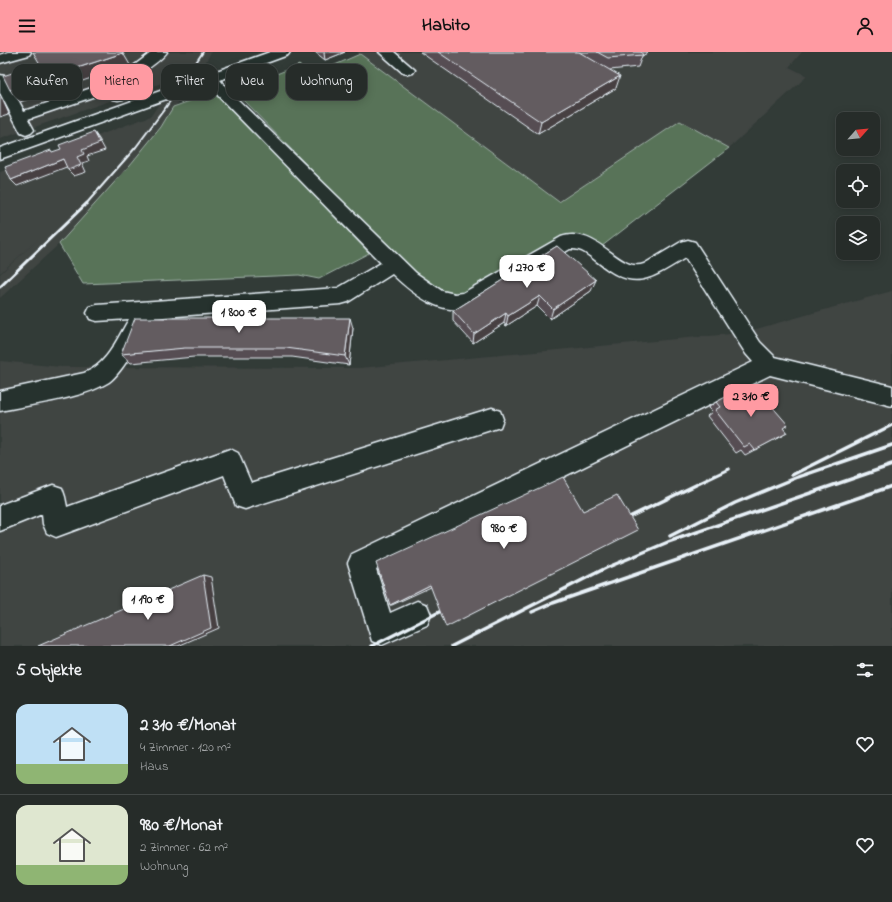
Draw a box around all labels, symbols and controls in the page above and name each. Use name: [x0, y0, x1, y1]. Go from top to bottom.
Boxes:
text: Habito: [422, 13, 470, 39]
icon: menu: [16, 15, 38, 37]
icon: person: [854, 15, 876, 37]
chip: Kaufen: [12, 64, 82, 100]
chip: Mieten: [90, 64, 153, 100]
chip: Filter: [161, 64, 218, 100]
chip: Neu: [226, 64, 278, 100]
chip: Wohnung: [286, 64, 367, 100]
north arrow: [836, 112, 880, 156]
map controls: [836, 112, 880, 260]
button: locate: [836, 164, 880, 208]
button: layers: [836, 216, 880, 260]
pin: 1 270 €: [490, 255, 564, 289]
text: 1 270 €: [508, 258, 546, 277]
pin: 1 800 €: [202, 300, 276, 334]
text: 1 800 €: [221, 303, 257, 322]
pin: 2 310 €: [714, 384, 788, 418]
text: 2 310 €: [732, 387, 770, 406]
pin: 980 €: [476, 516, 532, 550]
text: 980 €: [491, 519, 517, 538]
pin: 1 190 €: [111, 587, 185, 621]
text: 1 190 €: [131, 590, 165, 609]
text: 5 Objekte: [16, 658, 82, 683]
icon: filters: [854, 659, 876, 681]
text: 2 310 €/Monat: [140, 713, 236, 738]
icon: home: [48, 720, 96, 768]
icon: heart: [854, 733, 876, 755]
text: 4 Zimmer · 120 m²: [140, 738, 231, 757]
text: Haus: [140, 757, 169, 776]
text: 980 €/Monat: [140, 813, 223, 838]
icon: home: [48, 821, 96, 869]
icon: heart: [854, 834, 876, 856]
text: 2 Zimmer · 62 m²: [140, 838, 228, 857]
text: Wohnung: [140, 857, 189, 876]

